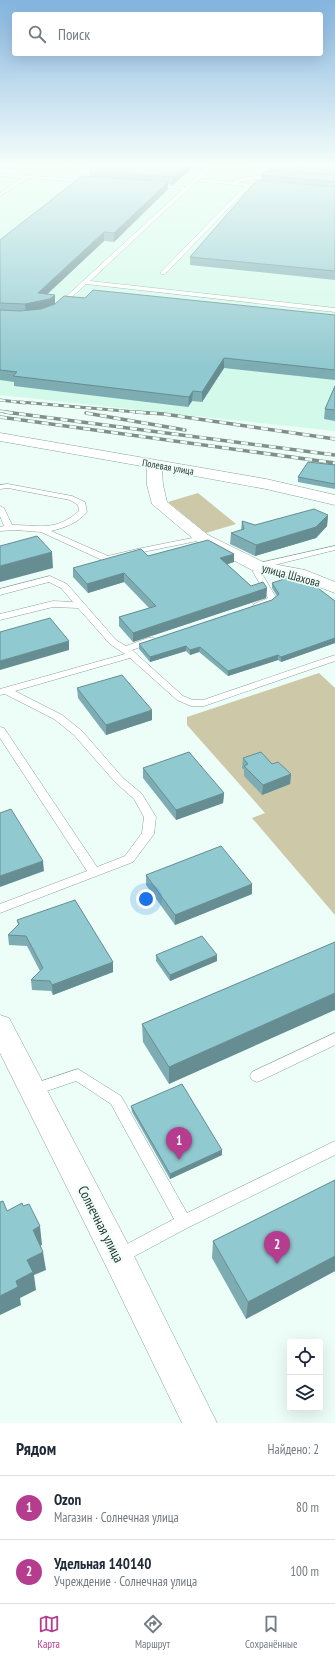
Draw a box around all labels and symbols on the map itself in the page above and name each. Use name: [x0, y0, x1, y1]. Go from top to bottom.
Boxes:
street label: Полевая улица: [141, 456, 195, 478]
street label: улица Шахова: [260, 560, 322, 590]
your location: [136, 889, 156, 909]
pin: 1: [166, 1127, 192, 1160]
street label: Солнечная улица: [74, 1183, 128, 1265]
pin: 2: [264, 1231, 290, 1264]

